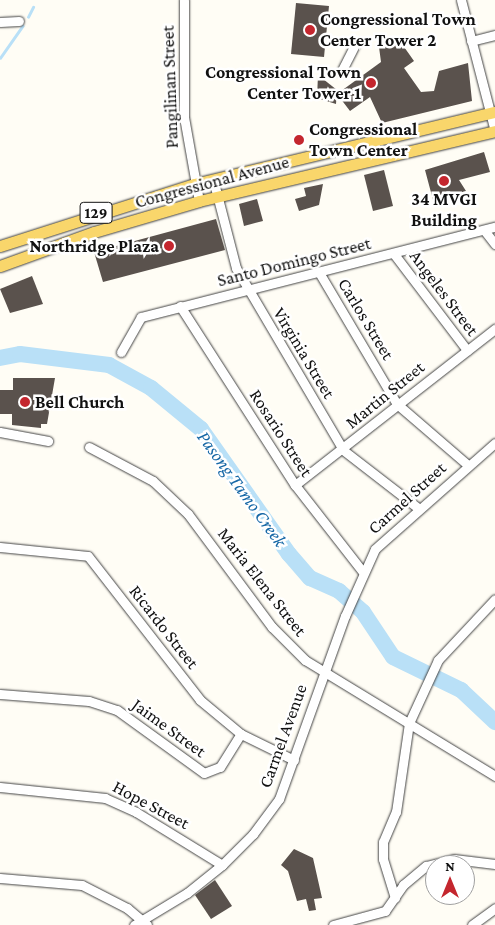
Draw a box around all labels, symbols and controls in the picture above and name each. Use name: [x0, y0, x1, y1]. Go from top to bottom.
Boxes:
place label: Congressional Town Center Tower 2: [320, 9, 476, 52]
marker: Congressional Town Center Tower 2: [304, 24, 316, 36]
street label: Pangilinan Street: [157, 25, 183, 149]
place label: Congressional Town Center Tower 1: [205, 62, 361, 104]
marker: Congressional Town Center Tower 1: [365, 77, 377, 89]
place label: Congressional Town Center: [309, 119, 417, 162]
marker: Congressional Town Center: [293, 134, 305, 146]
street label: Congressional Avenue: [133, 151, 291, 213]
marker: 34 MVGI Building: [438, 175, 450, 187]
place label: 34 MVGI Building: [411, 189, 477, 232]
road number: 129: [78, 200, 114, 227]
street label: Santo Domingo Street: [215, 232, 373, 292]
place label: Northridge Plaza: [29, 235, 159, 257]
marker: Northridge Plaza: [163, 240, 175, 252]
street label: Angeles Street: [405, 246, 483, 340]
street label: Carlos Street: [333, 274, 399, 364]
street label: Virginia Street: [268, 304, 340, 402]
street label: Martin Street: [341, 357, 429, 433]
street label: Rosario Street: [245, 385, 317, 481]
place label: Bell Church: [35, 391, 124, 413]
marker: Bell Church: [19, 396, 31, 408]
water label: Pasong Tamo Creek: [192, 427, 292, 551]
street label: Carmel Street: [363, 457, 451, 539]
street label: Maria Elena Street: [213, 523, 311, 641]
street label: Ricardo Street: [125, 581, 203, 673]
street label: Carmel Avenue: [254, 681, 312, 791]
street label: Jaime Street: [128, 694, 210, 762]
street label: Hope Street: [109, 776, 193, 834]
north arrow: [425, 855, 475, 905]
text: N: [445, 858, 455, 874]

